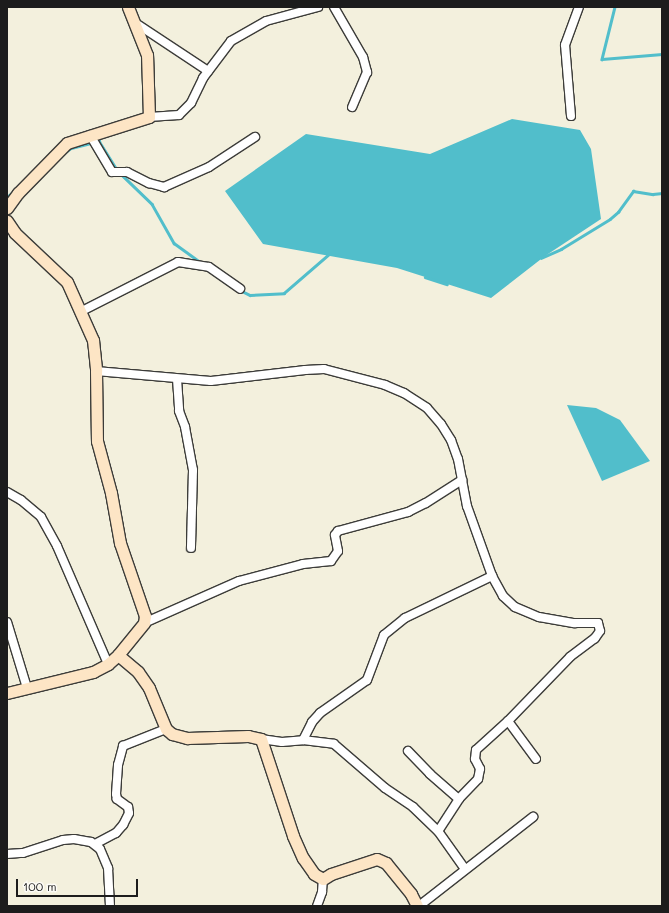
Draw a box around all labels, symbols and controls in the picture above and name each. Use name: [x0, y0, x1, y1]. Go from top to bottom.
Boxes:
scale bar: [18, 871, 140, 897]
text: 100 m: [23, 878, 57, 894]

